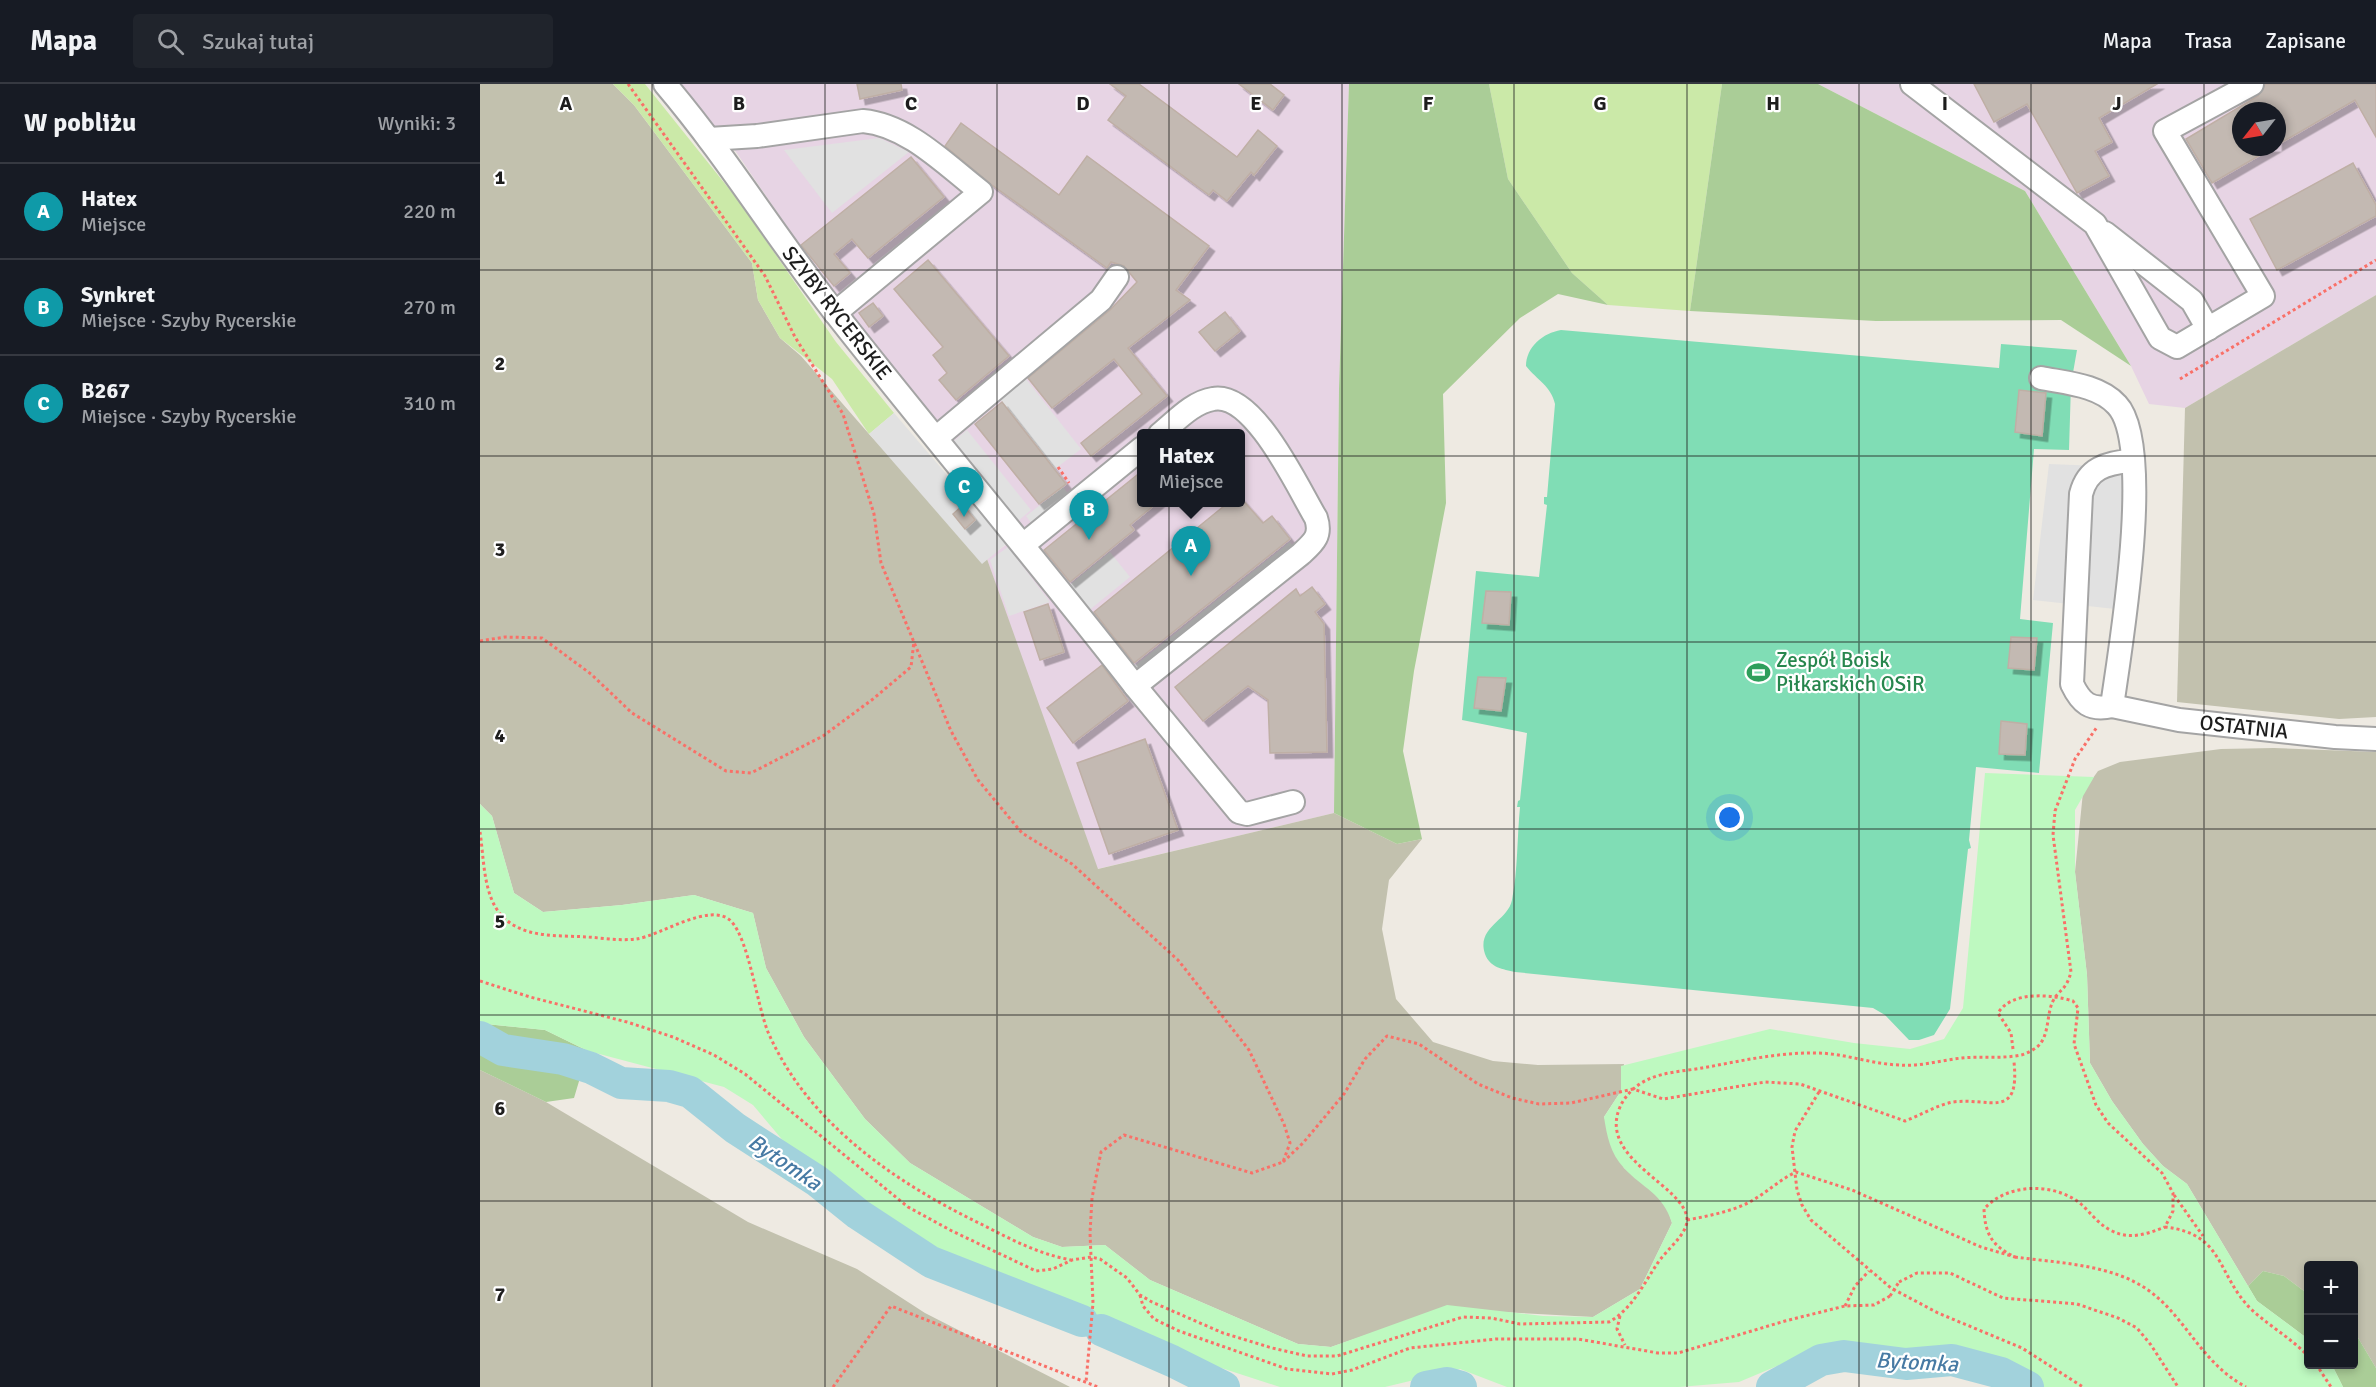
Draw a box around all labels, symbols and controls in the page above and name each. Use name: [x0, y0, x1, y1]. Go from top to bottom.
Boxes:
search box: [133, 14, 553, 68]
text: Mapa: [30, 24, 97, 58]
icon: search: [154, 25, 187, 58]
text: Szukaj tutaj: [202, 28, 314, 55]
text: Mapa: [2102, 28, 2152, 54]
text: Trasa: [2185, 28, 2232, 54]
text: Zapisane: [2265, 28, 2346, 54]
text: A: [560, 91, 573, 116]
text: B: [733, 91, 745, 116]
text: C: [905, 91, 917, 116]
text: D: [1076, 91, 1090, 116]
text: E: [1250, 91, 1262, 116]
text: F: [1423, 91, 1434, 116]
text: G: [1593, 91, 1607, 116]
text: H: [1766, 91, 1780, 116]
text: I: [1942, 91, 1948, 116]
text: J: [2112, 91, 2122, 116]
north arrow: [2232, 102, 2286, 156]
text: W pobliżu: [24, 107, 136, 139]
text: Wyniki: 3: [377, 111, 456, 136]
text: 1: [495, 165, 506, 190]
text: Hatex: [81, 185, 137, 212]
text: A: [37, 199, 50, 224]
text: 220 m: [403, 199, 456, 224]
text: Miejsce: [81, 212, 146, 237]
street label: SZYBY RYCERSKIE: [777, 241, 897, 385]
text: Synkret: [81, 281, 155, 308]
text: B: [37, 295, 50, 320]
text: 270 m: [403, 295, 456, 320]
text: Miejsce · Szyby Rycerskie: [81, 308, 297, 333]
text: 2: [495, 351, 505, 376]
text: B267: [81, 377, 130, 404]
text: C: [37, 391, 50, 416]
text: 310 m: [403, 391, 456, 416]
text: Miejsce · Szyby Rycerskie: [81, 404, 297, 429]
popup: [1137, 429, 1245, 507]
text: Hatex: [1158, 442, 1214, 469]
pin: C: [944, 468, 984, 517]
text: Miejsce: [1158, 469, 1224, 494]
pin: B: [1070, 490, 1108, 540]
pin: A: [1172, 526, 1210, 576]
text: 3: [495, 537, 505, 562]
place label: Zespół Boisk Piłkarskich OSiR: [1776, 647, 1925, 697]
sports icon: Zespół Boisk Piłkarskich OSiR: [1745, 659, 1771, 685]
street label: OSTATNIA: [2198, 709, 2290, 745]
text: 4: [495, 723, 506, 748]
your location: [1715, 803, 1744, 832]
text: 5: [495, 909, 505, 934]
text: 6: [495, 1096, 506, 1121]
water label: Bytomka: [743, 1128, 827, 1197]
map controls: [2304, 1261, 2358, 1369]
button: +: [2304, 1261, 2358, 1315]
text: 7: [495, 1282, 506, 1307]
button: −: [2304, 1315, 2358, 1369]
water label: Bytomka: [1875, 1346, 1960, 1378]

